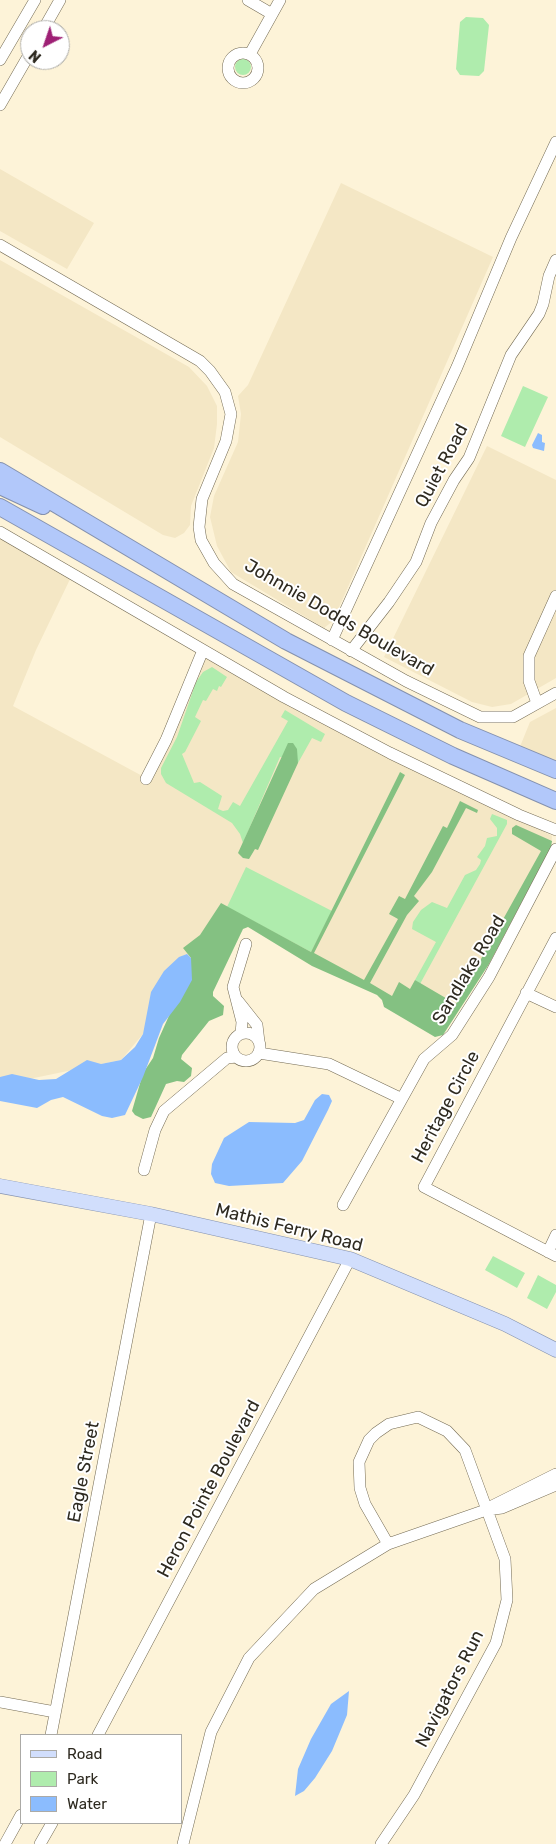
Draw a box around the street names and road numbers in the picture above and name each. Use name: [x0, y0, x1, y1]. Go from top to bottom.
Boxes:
street label: Quiet Road: [411, 421, 473, 511]
street label: Johnnie Dodds Boulevard: [240, 555, 438, 681]
street label: Sandlake Road: [428, 912, 510, 1028]
street label: Heritage Circle: [407, 1047, 485, 1167]
street label: Mathis Ferry Road: [213, 1199, 365, 1257]
street label: Heron Pointe Boulevard: [153, 1397, 265, 1581]
street label: Eagle Street: [64, 1420, 104, 1524]
street label: Navigators Run: [411, 1627, 489, 1751]

